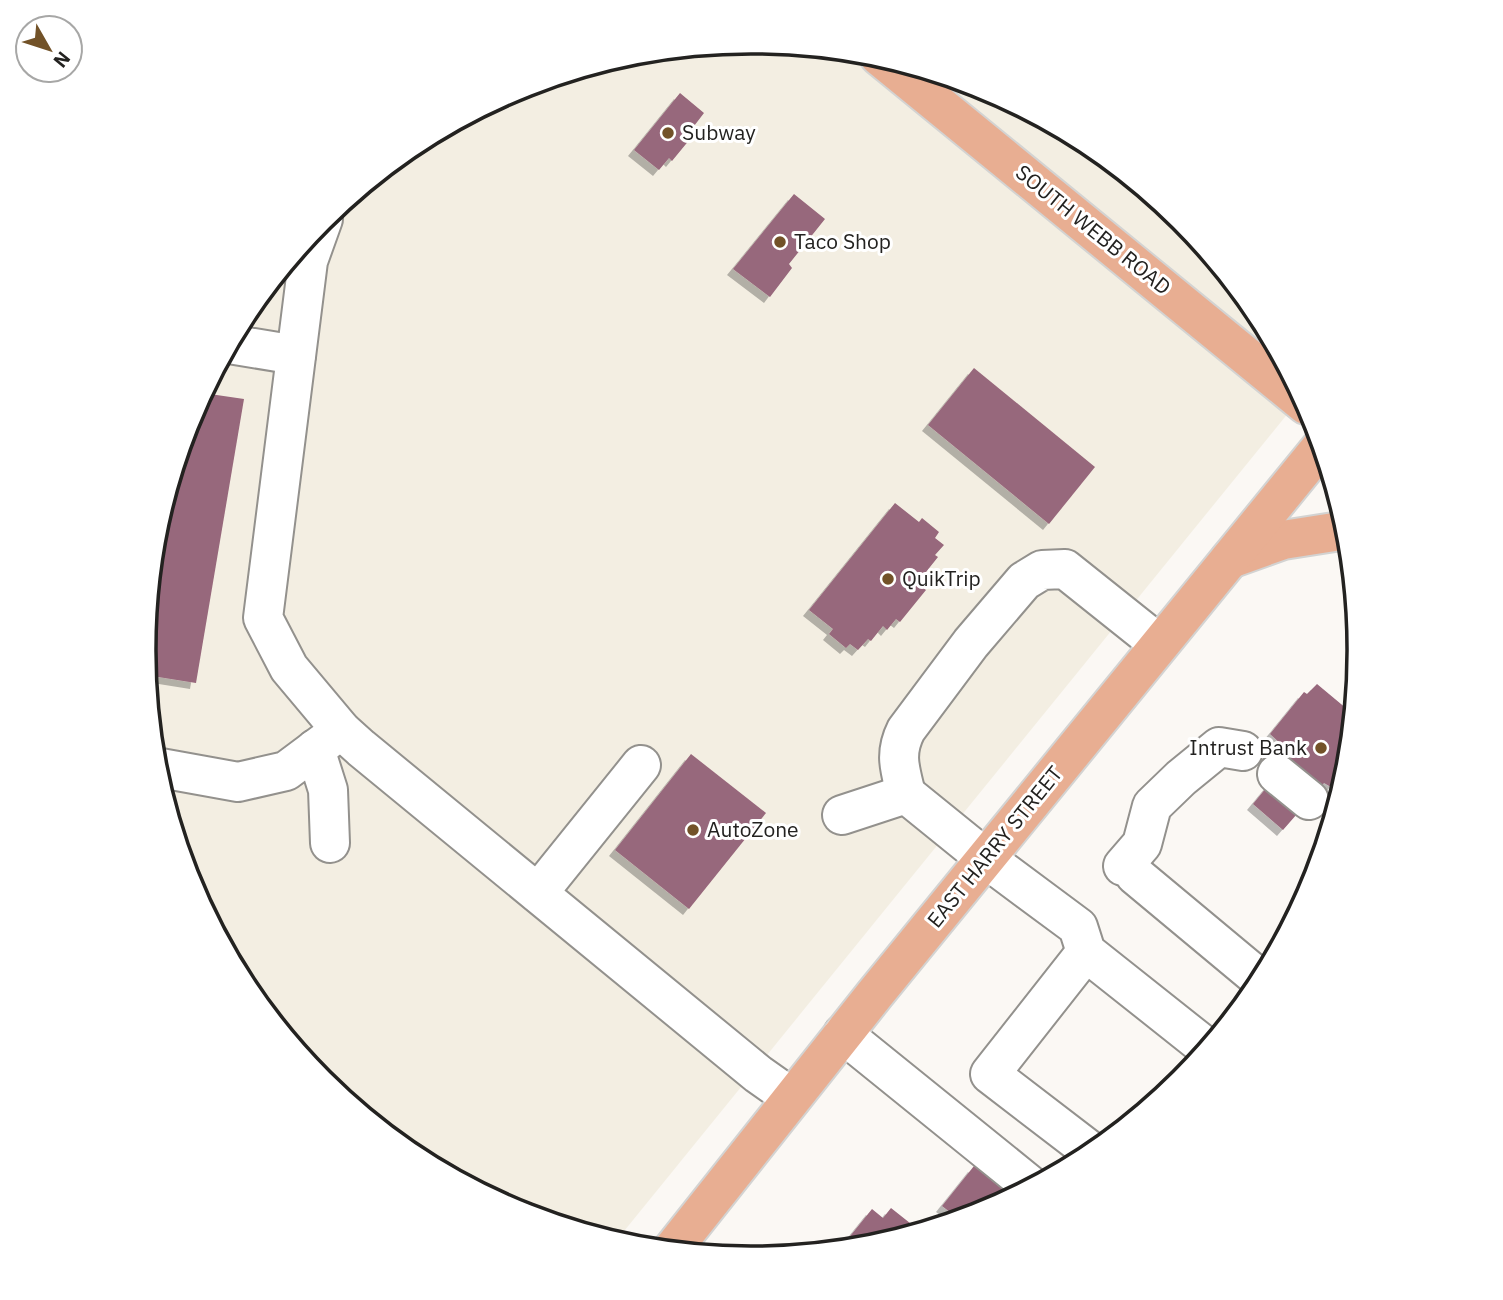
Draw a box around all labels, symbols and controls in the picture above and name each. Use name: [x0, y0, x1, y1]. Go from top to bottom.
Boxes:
north arrow: [14, 14, 84, 84]
text: N: [49, 47, 76, 73]
place label: Subway: [682, 118, 756, 146]
marker: Subway: [660, 125, 676, 141]
street label: SOUTH WEBB ROAD: [1010, 158, 1177, 300]
place label: Taco Shop: [794, 227, 891, 255]
marker: Taco Shop: [772, 234, 788, 250]
place label: QuikTrip: [902, 564, 981, 592]
marker: QuikTrip: [880, 571, 896, 587]
place label: Intrust Bank: [1189, 733, 1307, 761]
marker: Intrust Bank: [1313, 740, 1329, 756]
street label: EAST HARRY STREET: [920, 760, 1068, 933]
place label: AutoZone: [707, 815, 799, 843]
marker: AutoZone: [685, 822, 701, 838]

